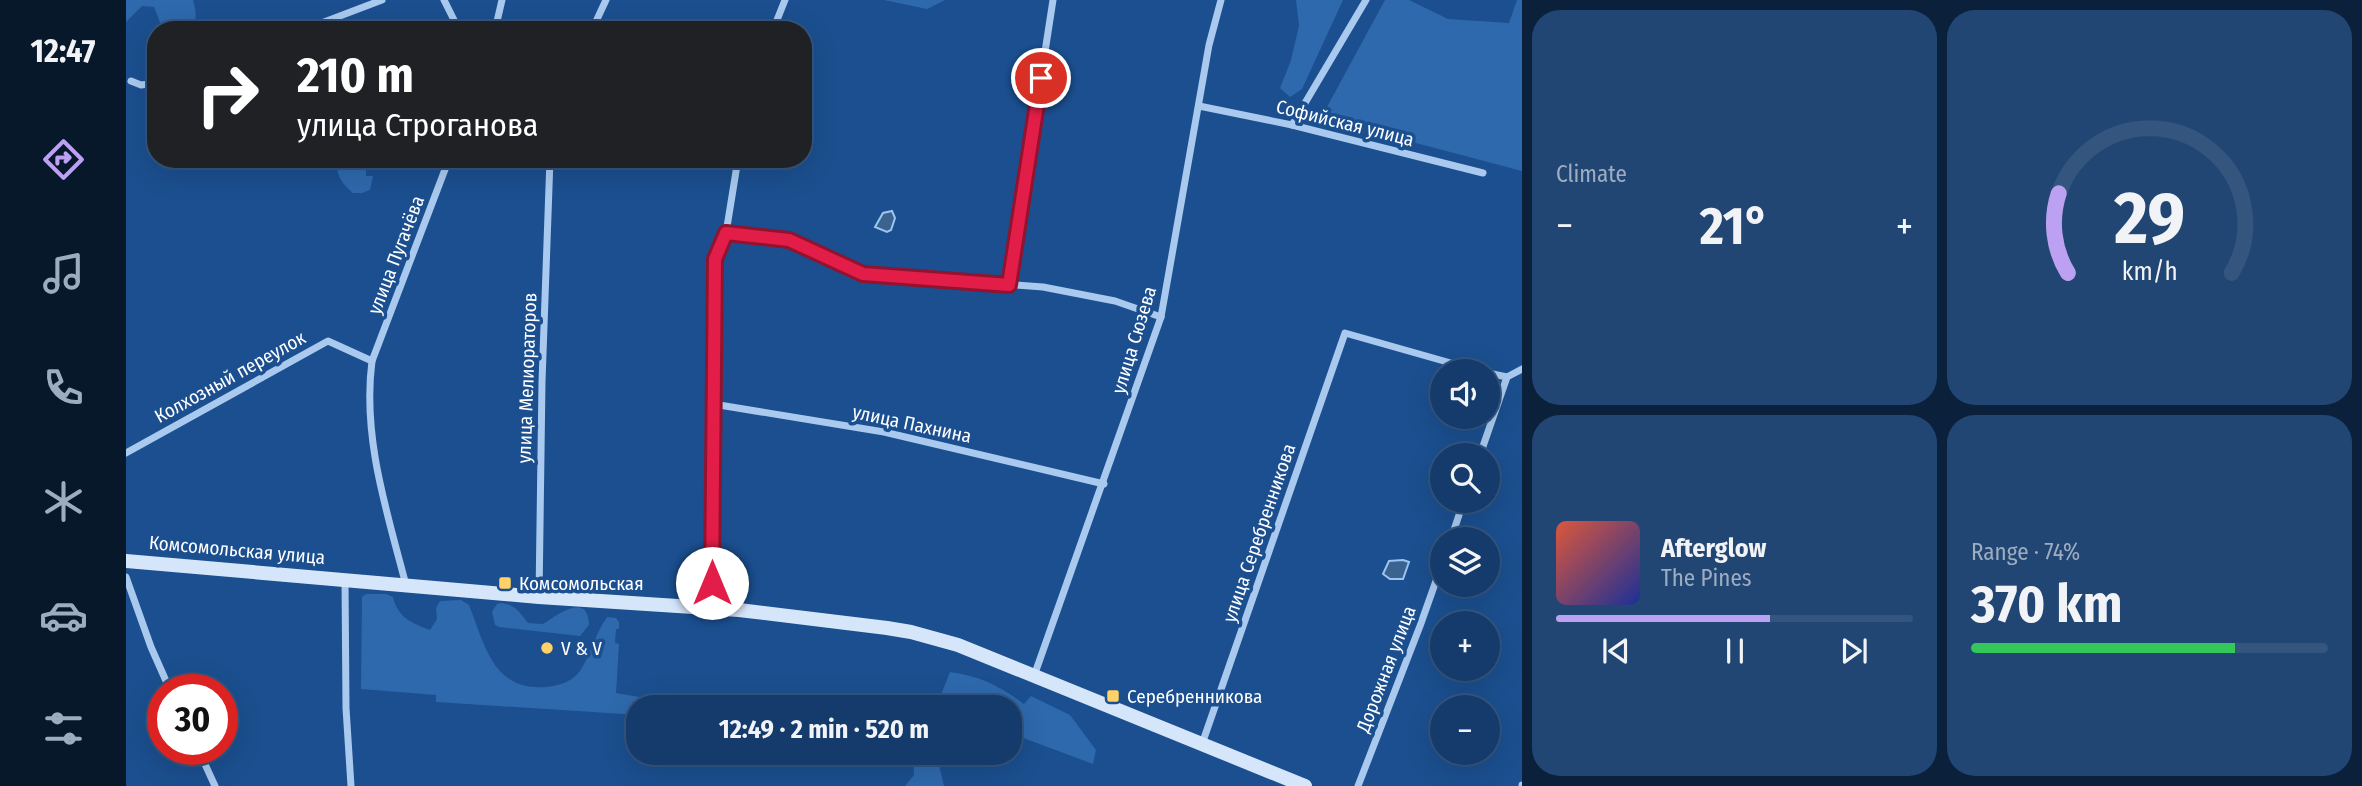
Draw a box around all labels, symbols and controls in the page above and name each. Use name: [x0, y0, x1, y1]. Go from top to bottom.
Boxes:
text: 12:47: [31, 32, 95, 70]
text: 210 m: [297, 46, 414, 105]
pin: [1011, 48, 1071, 108]
icon: right: [182, 49, 273, 140]
icon: arrive: [1022, 59, 1060, 97]
street label: Софийская улица: [1274, 95, 1416, 151]
text: улица Строганова: [297, 106, 538, 144]
icon: directions: [39, 135, 88, 184]
text: Climate: [1556, 160, 1627, 188]
text: 29: [2113, 176, 2185, 263]
street label: улица Пугачёва: [363, 192, 429, 318]
text: 21°: [1700, 195, 1769, 258]
text: −: [1556, 203, 1573, 249]
text: +: [1896, 203, 1913, 249]
icon: music: [39, 249, 88, 298]
text: km/h: [2122, 257, 2177, 287]
street label: улица Сюзева: [1107, 284, 1161, 396]
street label: улица Мелиораторов: [513, 292, 541, 464]
street label: Колхозный переулок: [151, 326, 309, 428]
map controls: [1430, 359, 1500, 765]
button: sound: [1430, 359, 1500, 429]
icon: phone: [39, 363, 88, 412]
street label: улица Пахнина: [850, 400, 974, 448]
street label: улица Серебренникова: [1218, 441, 1300, 625]
button: search: [1430, 443, 1500, 513]
icon: climate: [39, 477, 88, 526]
button: layers: [1430, 527, 1500, 597]
street label: Комсомольская улица: [148, 531, 326, 569]
text: Afterglow: [1661, 533, 1766, 564]
text: Range · 74%: [1971, 538, 2080, 566]
position arrow: [675, 546, 749, 620]
text: The Pines: [1661, 564, 1752, 592]
place label: Комсомольская: [519, 572, 644, 595]
text: 370 km: [1971, 573, 2122, 636]
marker: Комсомольская: [497, 575, 513, 591]
icon: car: [39, 591, 88, 640]
street label: Дорожная улица: [1351, 603, 1421, 736]
button: +: [1430, 611, 1500, 681]
icon: previous: [1597, 632, 1635, 670]
icon: pause: [1716, 632, 1754, 670]
icon: next: [1835, 632, 1873, 670]
place label: V & V: [561, 637, 602, 660]
marker: V & V: [539, 640, 555, 656]
speed limit sign: 30: [147, 674, 238, 765]
place label: Серебренникова: [1127, 685, 1262, 708]
marker: Серебренникова: [1105, 688, 1121, 704]
button: −: [1430, 695, 1500, 765]
icon: filters: [39, 704, 88, 753]
text: 12:49 · 2 min · 520 m: [719, 714, 929, 745]

